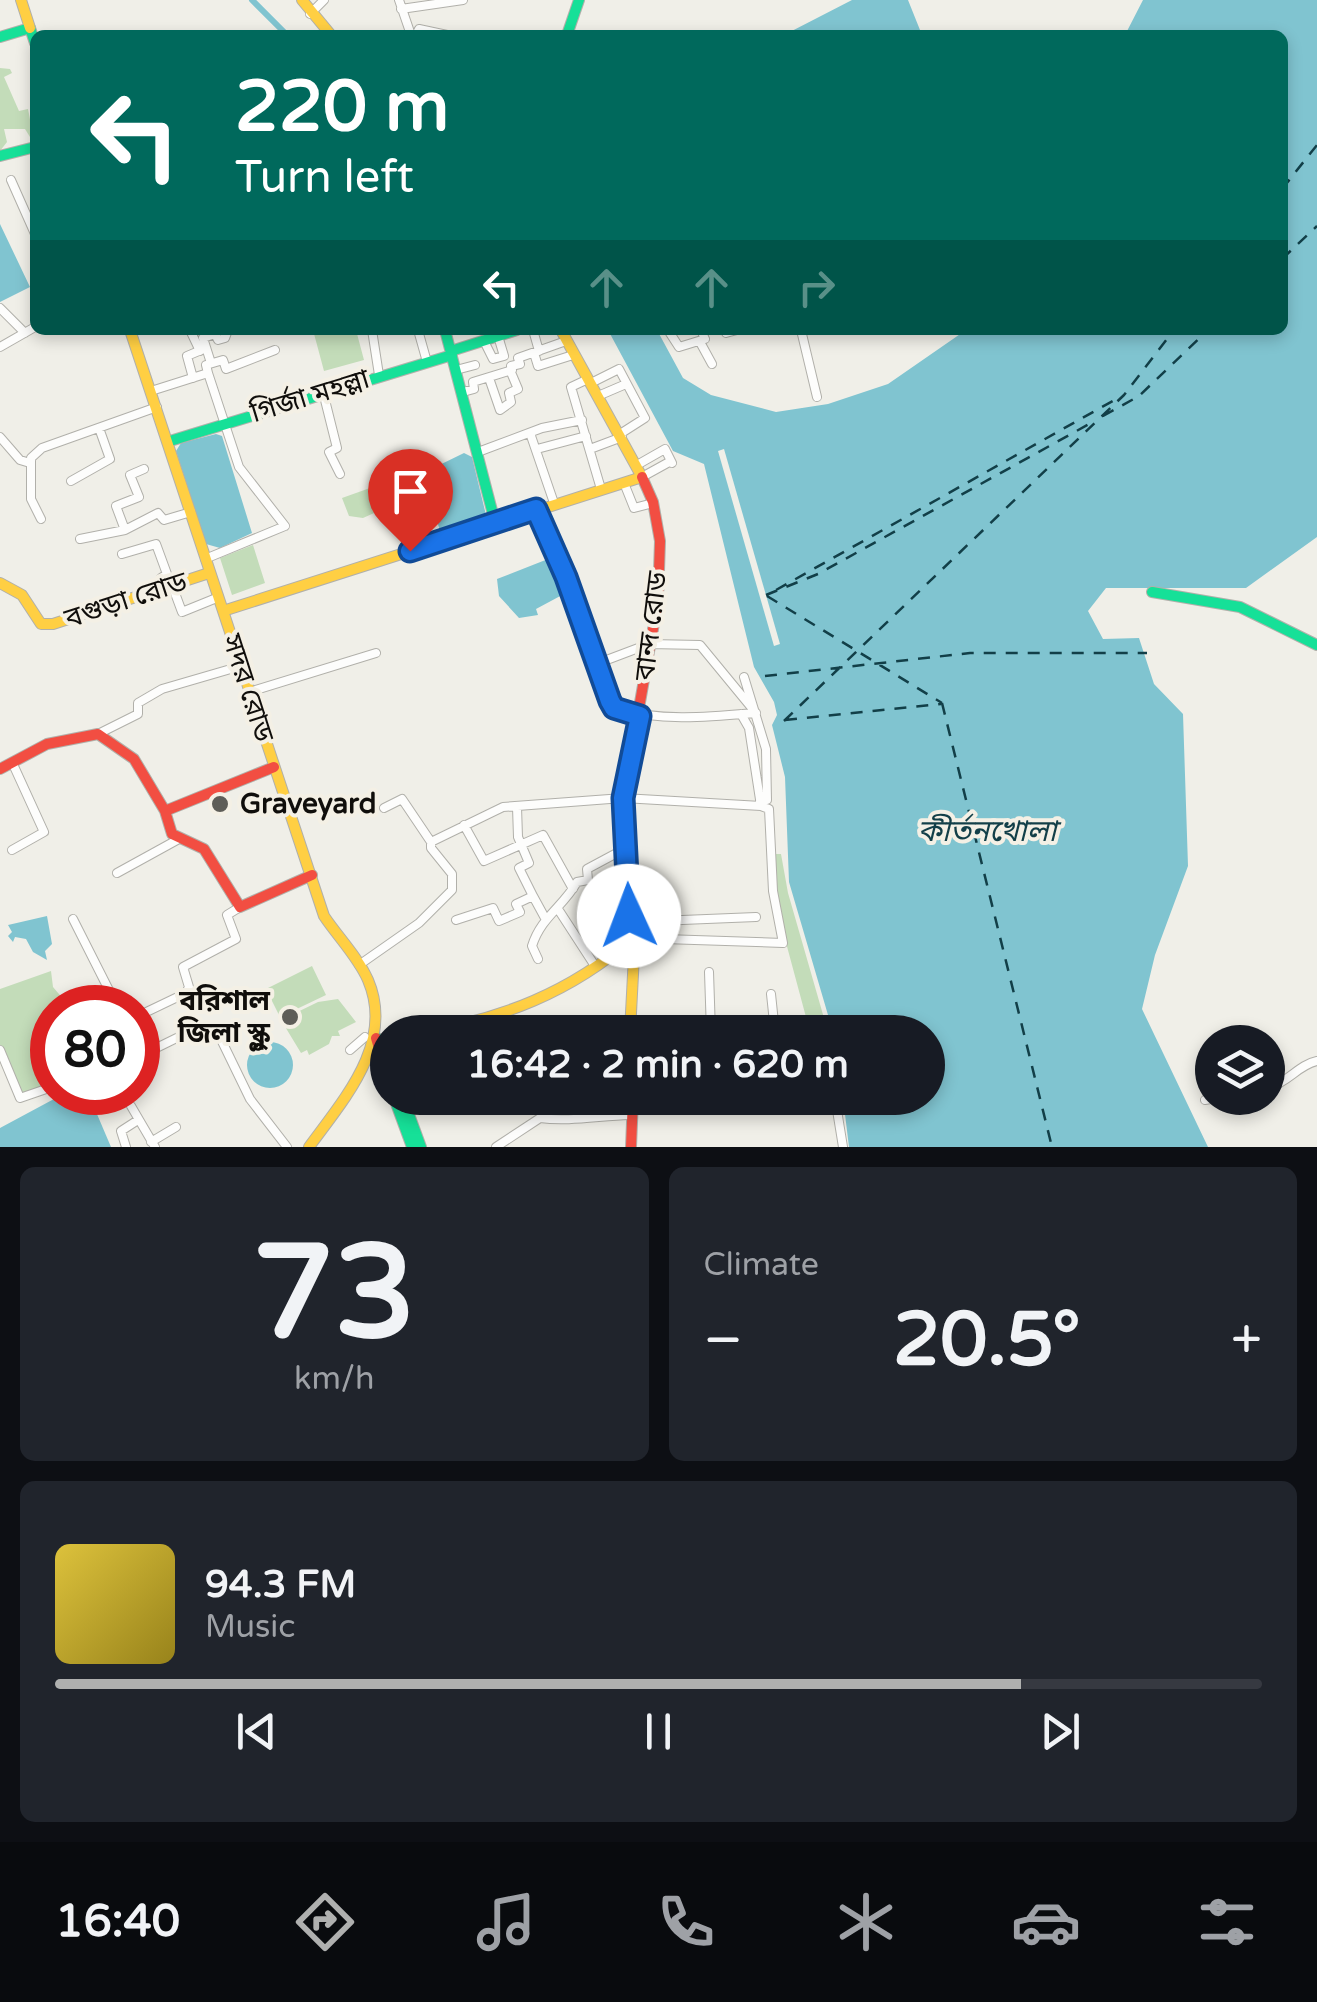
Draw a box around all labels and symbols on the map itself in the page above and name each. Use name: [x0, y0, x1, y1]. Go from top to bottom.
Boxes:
street label: গির্জা মহল্লা: [245, 361, 374, 430]
pin: [368, 449, 453, 552]
street label: বগুড়া রোড: [60, 564, 193, 636]
street label: বান্দ রোড: [627, 569, 675, 683]
street label: সদর রোড: [214, 629, 282, 747]
place label: Graveyard: [240, 787, 376, 821]
marker: Graveyard: [209, 793, 231, 815]
water label: কীর্তনখোলা: [918, 813, 1061, 850]
position arrow: [577, 864, 681, 968]
place label: বরিশাল জিলা স্কুল: [177, 984, 271, 1052]
speed limit sign: 80: [30, 985, 160, 1115]
marker: বরিশাল জিলা স্কুল: [279, 1006, 301, 1028]

